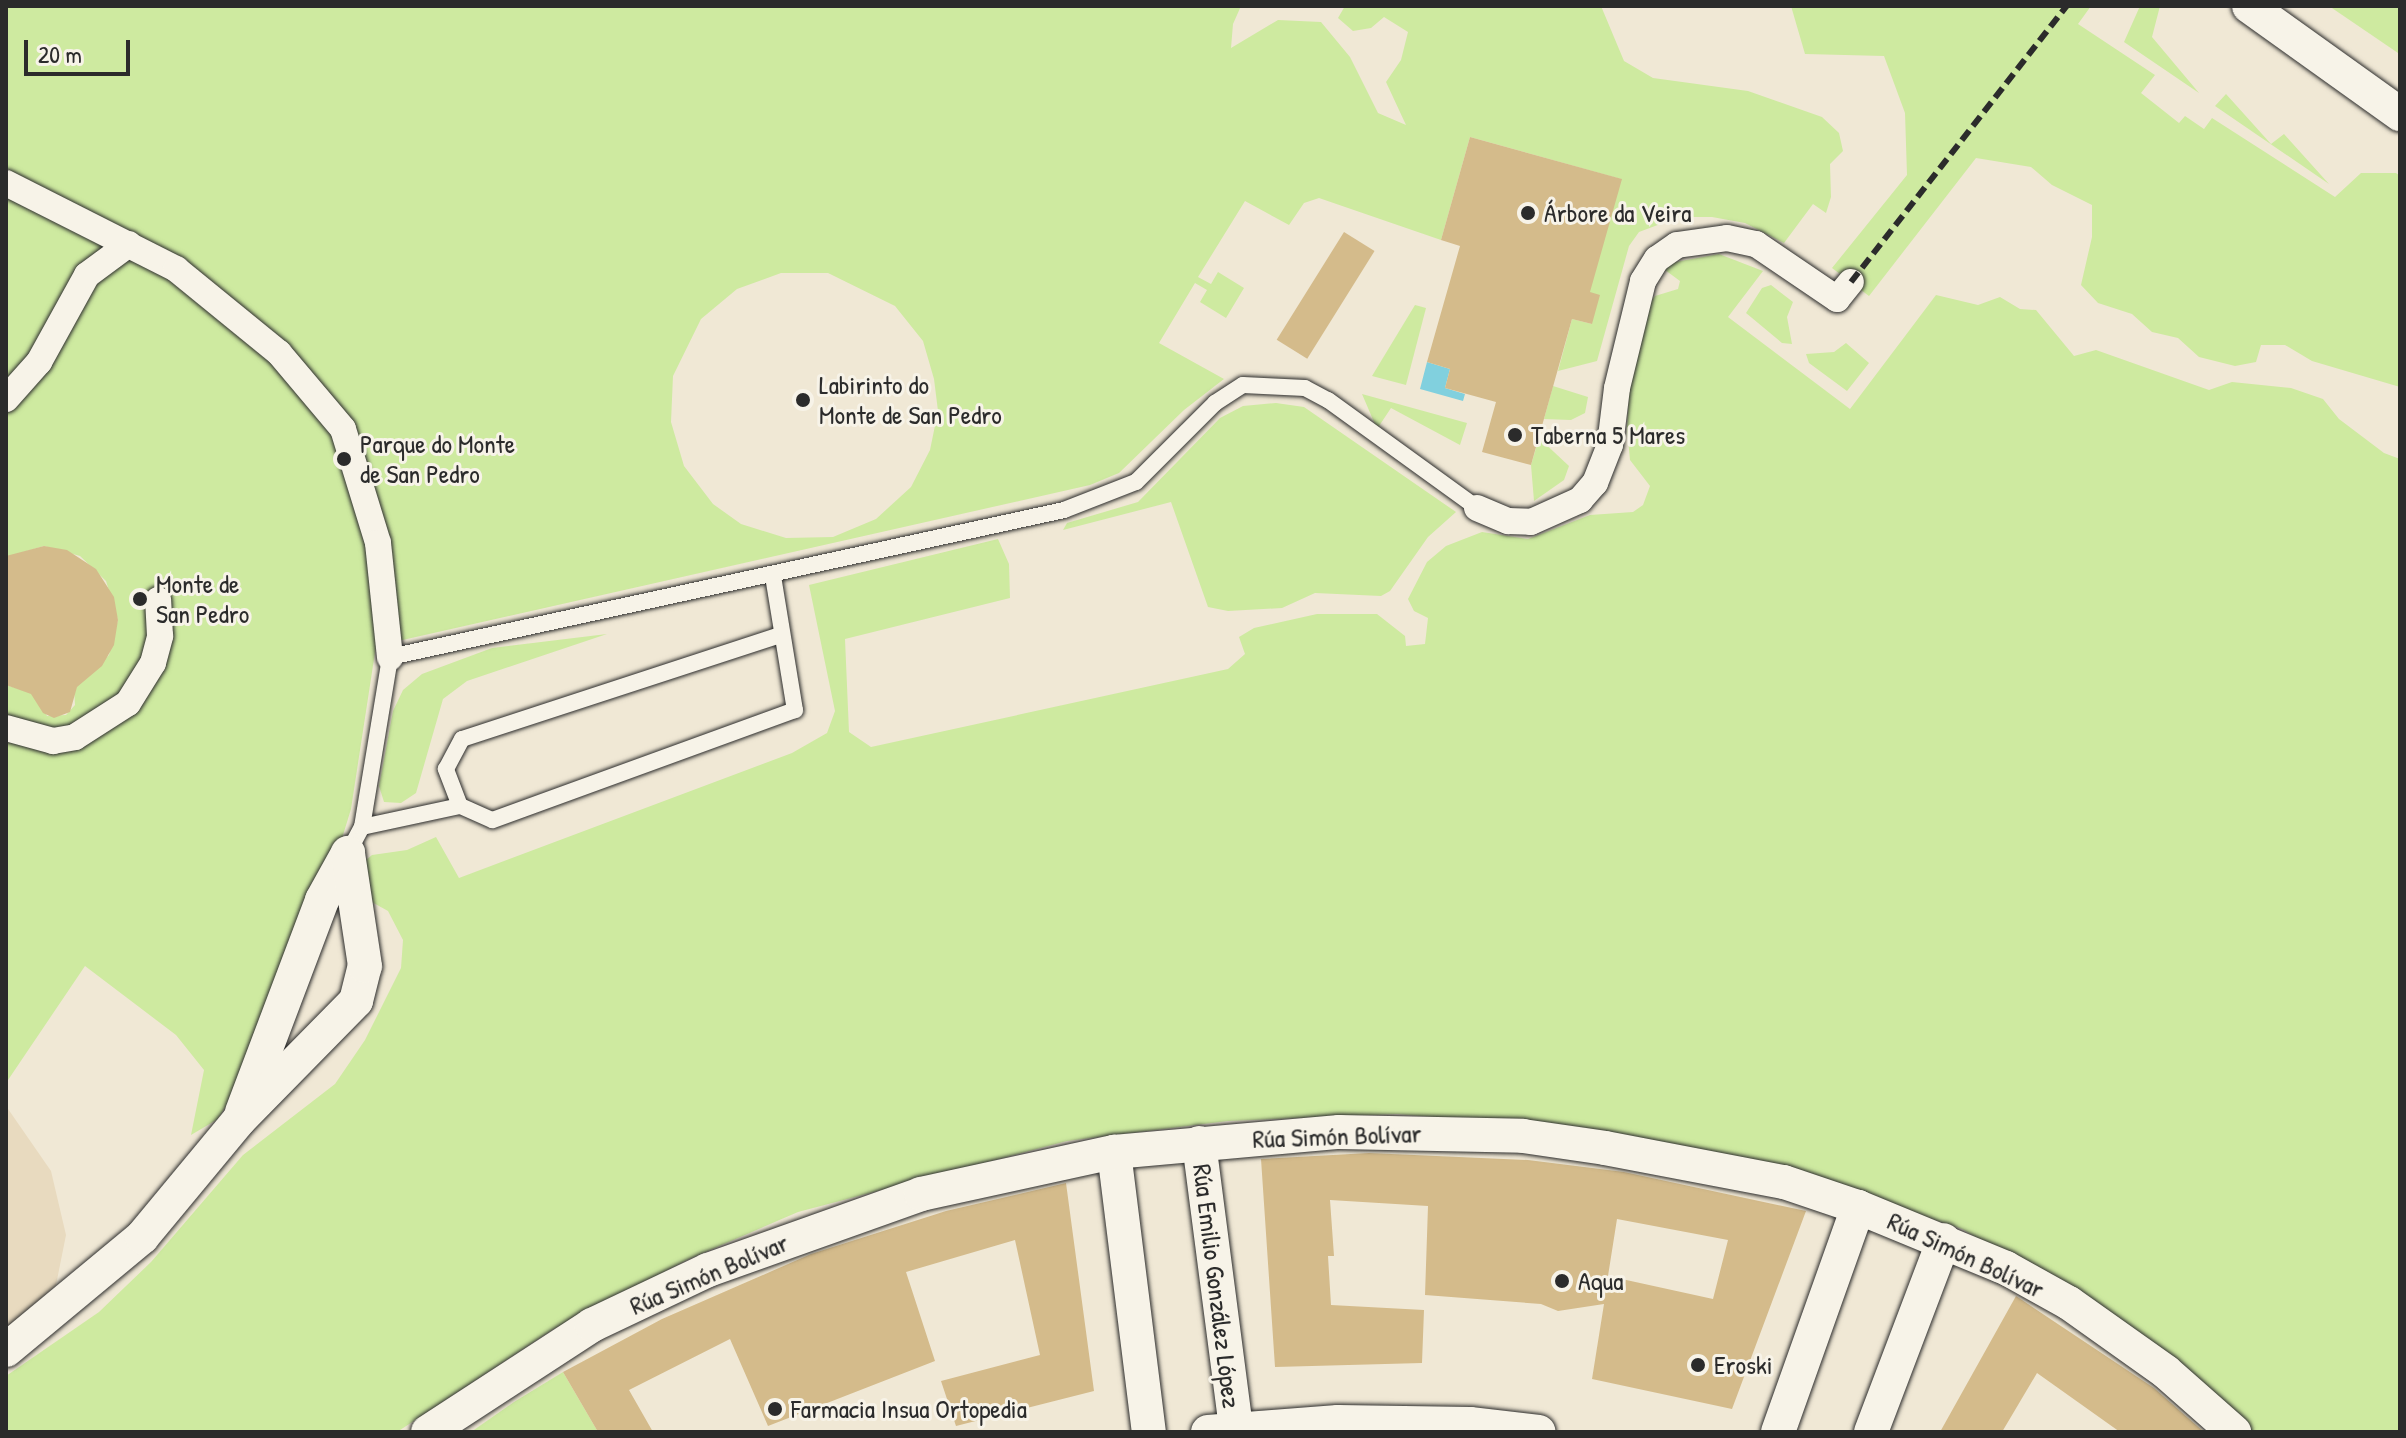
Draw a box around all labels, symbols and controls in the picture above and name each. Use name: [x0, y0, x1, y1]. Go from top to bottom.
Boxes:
scale bar: [28, 24, 134, 74]
text: 20 m: [38, 38, 82, 70]
place label: Árbore da Veira: [1544, 197, 1692, 229]
marker: Árbore da Veira: [1519, 204, 1537, 222]
place label: Labirinto do Monte de San Pedro: [819, 369, 1002, 430]
marker: Labirinto do Monte de San Pedro: [794, 391, 812, 409]
place label: Taberna 5 Mares: [1531, 419, 1685, 451]
marker: Taberna 5 Mares: [1506, 426, 1524, 444]
place label: Parque do Monte de San Pedro: [360, 428, 515, 490]
marker: Parque do Monte de San Pedro: [335, 450, 353, 468]
place label: Monte de San Pedro: [156, 568, 249, 630]
marker: Monte de San Pedro: [131, 590, 149, 608]
street label: Rúa Simón Bolívar: [1252, 1117, 1422, 1155]
street label: Rúa Emilio González López: [1187, 1162, 1247, 1410]
street label: Rúa Simón Bolívar: [1883, 1205, 2049, 1305]
street label: Rúa Simón Bolívar: [625, 1227, 793, 1321]
place label: Aqua: [1578, 1265, 1623, 1297]
marker: Aqua: [1553, 1272, 1571, 1290]
place label: Eroski: [1714, 1349, 1773, 1381]
marker: Eroski: [1689, 1356, 1707, 1374]
place label: Farmacia Insua Ortopedia: [791, 1393, 1027, 1425]
marker: Farmacia Insua Ortopedia: [766, 1400, 784, 1418]

